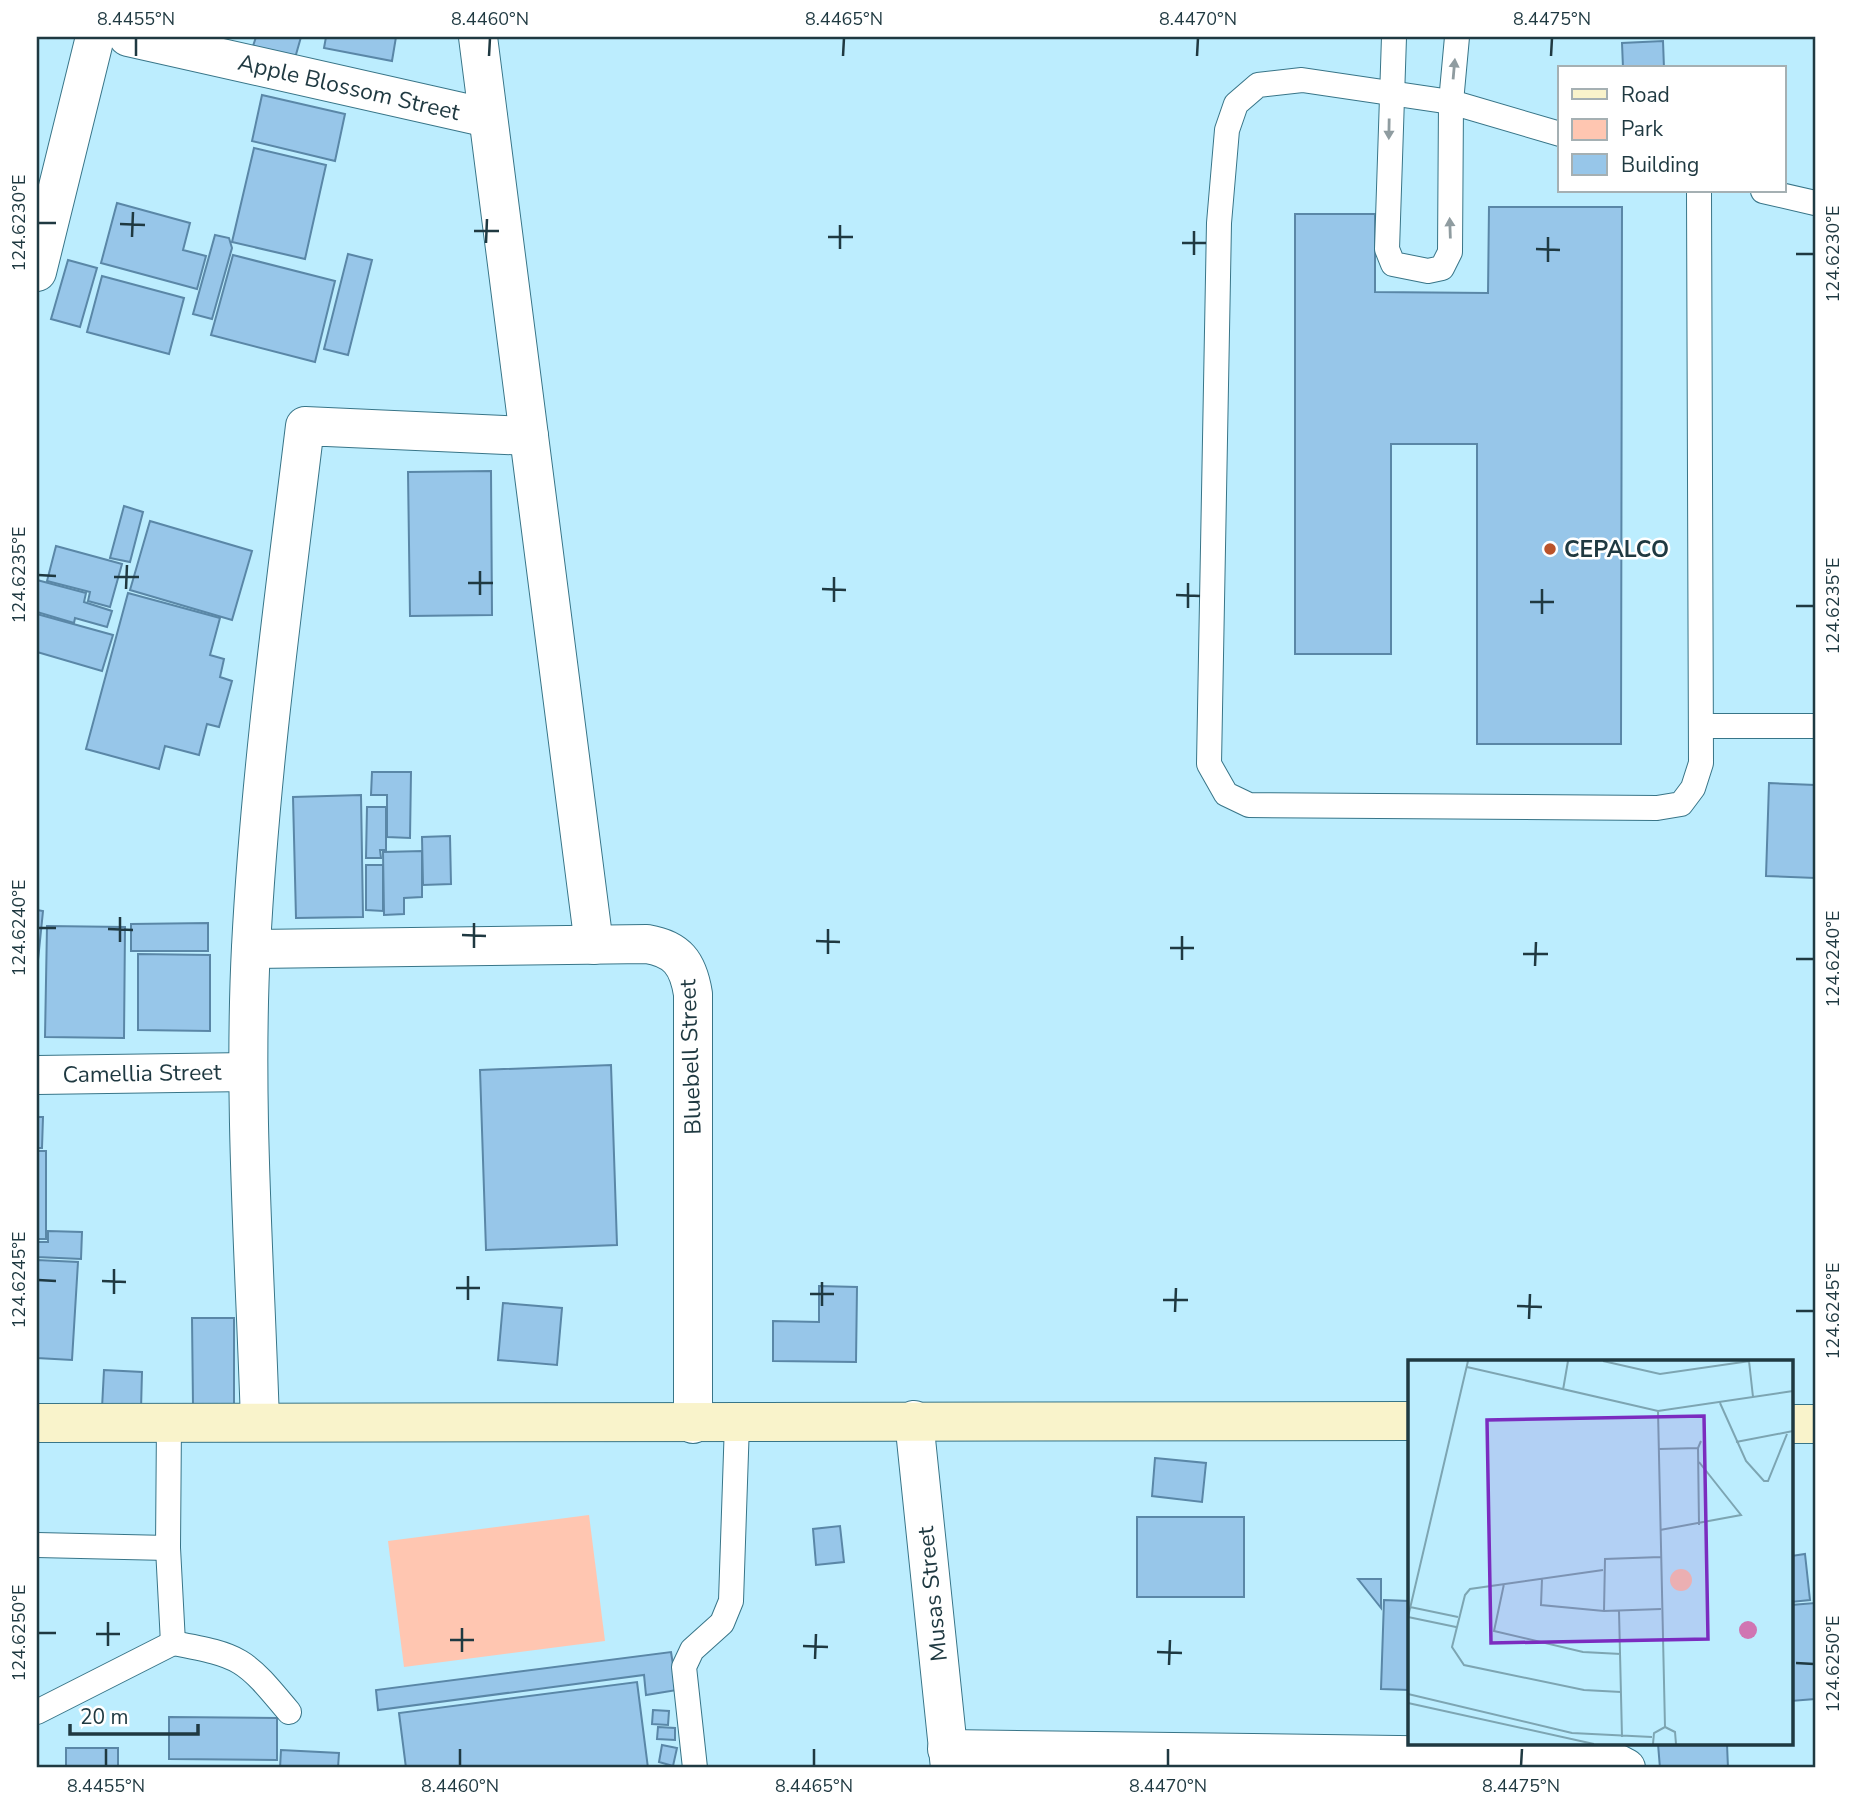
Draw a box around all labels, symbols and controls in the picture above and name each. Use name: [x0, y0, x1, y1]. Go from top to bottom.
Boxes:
text: 8.4455°N: [97, 7, 175, 31]
text: 8.4460°N: [451, 7, 529, 31]
text: 8.4465°N: [805, 7, 883, 31]
text: 8.4470°N: [1159, 7, 1237, 31]
text: 8.4475°N: [1513, 7, 1591, 31]
street label: Apple Blossom Street: [235, 47, 464, 128]
one-way arrow: [1449, 58, 1460, 80]
legend: [1558, 66, 1786, 192]
text: Road: [1621, 81, 1670, 109]
text: Park: [1621, 115, 1663, 143]
one-way arrow: [1384, 119, 1395, 141]
text: Building: [1621, 151, 1699, 179]
text: 124.6230°E: [7, 175, 31, 271]
text: 124.6230°E: [1821, 206, 1845, 302]
one-way arrow: [1444, 217, 1455, 239]
text: 124.6235°E: [7, 527, 31, 623]
place label: CEPALCO: [1564, 534, 1669, 565]
marker: CEPALCO: [1542, 541, 1558, 557]
text: 124.6235°E: [1821, 558, 1845, 654]
text: 124.6240°E: [7, 880, 31, 976]
text: 124.6240°E: [1821, 911, 1845, 1007]
street label: Bluebell Street: [672, 978, 709, 1135]
street label: Camellia Street: [62, 1057, 223, 1090]
text: 124.6245°E: [7, 1232, 31, 1328]
text: 124.6245°E: [1821, 1263, 1845, 1359]
inset map: [1408, 1360, 1792, 1745]
street label: Musas Street: [910, 1524, 955, 1663]
text: 124.6250°E: [7, 1585, 31, 1681]
text: 124.6250°E: [1821, 1616, 1845, 1712]
scale bar: [70, 1693, 198, 1737]
text: 20 m: [80, 1703, 129, 1731]
text: 8.4455°N: [67, 1774, 145, 1798]
text: 8.4460°N: [421, 1774, 499, 1798]
text: 8.4465°N: [775, 1774, 853, 1798]
text: 8.4470°N: [1129, 1774, 1207, 1798]
text: 8.4475°N: [1482, 1774, 1560, 1798]

